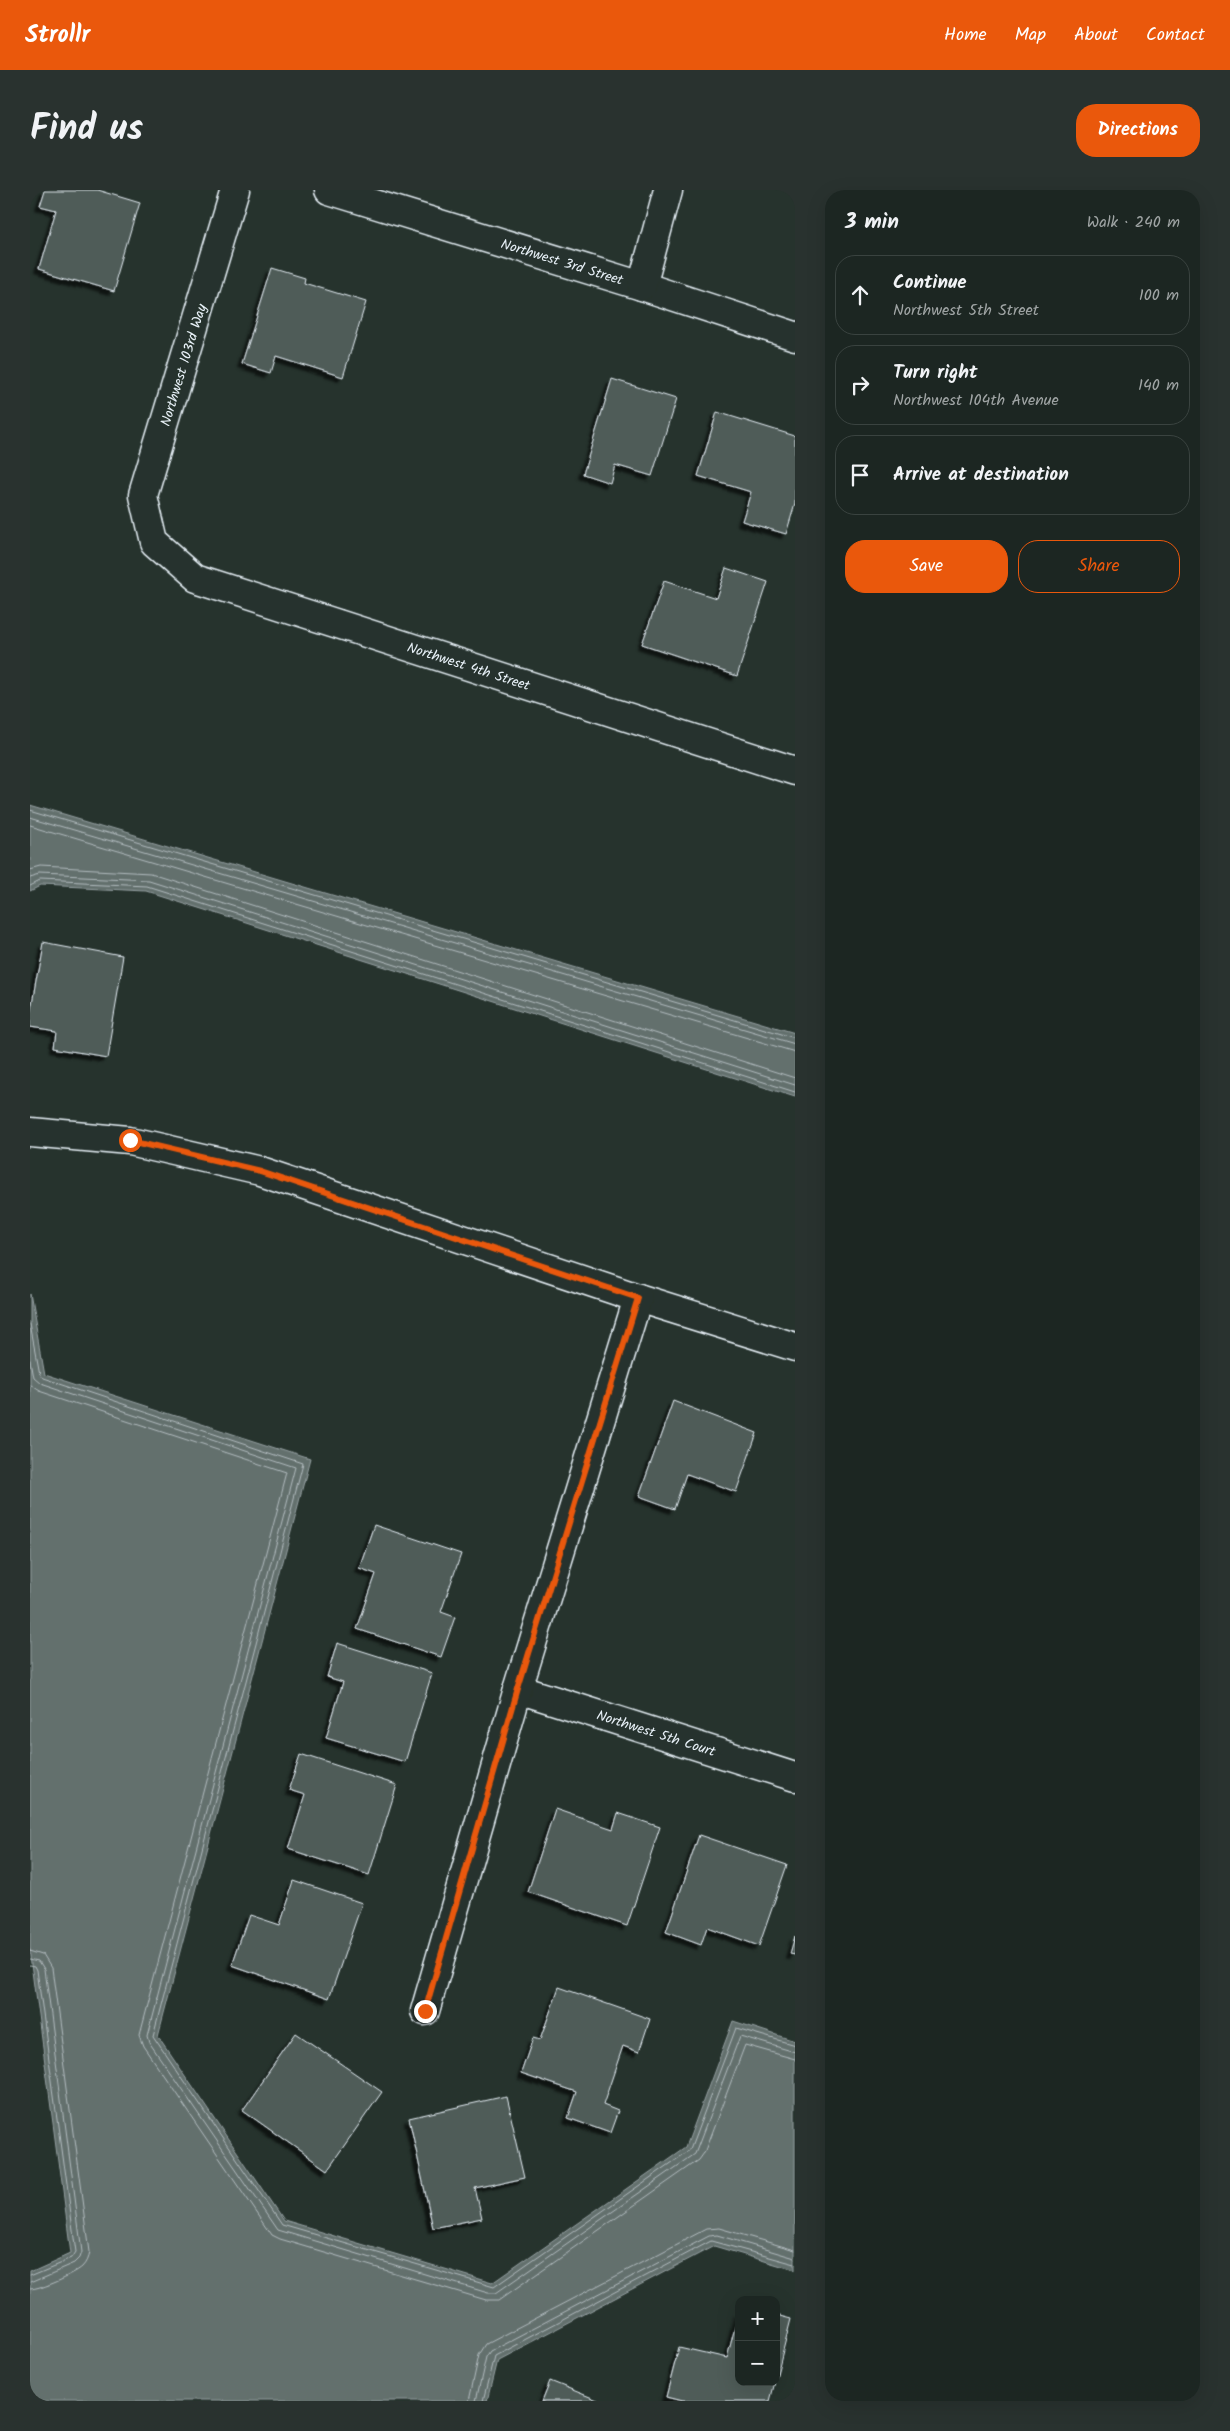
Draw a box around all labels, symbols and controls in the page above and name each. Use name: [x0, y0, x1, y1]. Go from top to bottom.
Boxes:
text: Strollr: [25, 16, 90, 55]
text: Home: [944, 21, 987, 50]
text: Map: [1015, 21, 1046, 50]
text: About: [1074, 21, 1118, 50]
text: Contact: [1146, 21, 1205, 50]
text: Find us: [30, 102, 143, 158]
button: Directions: [1076, 104, 1200, 157]
text: 3 min: [845, 206, 899, 239]
text: Walk · 240 m: [1087, 210, 1180, 235]
street label: Northwest 3rd Street: [498, 233, 626, 292]
text: Continue: [893, 268, 966, 298]
icon: ahead: [846, 281, 874, 309]
text: 100 m: [1139, 283, 1179, 308]
text: Northwest 5th Street: [893, 298, 1039, 323]
street label: Northwest 103rd Way: [155, 301, 213, 429]
text: Turn right: [893, 358, 978, 388]
icon: right: [846, 371, 874, 399]
text: 140 m: [1138, 373, 1179, 398]
text: Northwest 104th Avenue: [893, 388, 1059, 413]
text: Arrive at destination: [893, 460, 1069, 490]
icon: arrive: [846, 461, 874, 489]
button: Save: [845, 540, 1008, 593]
button: Share: [1018, 540, 1180, 593]
street label: Northwest 4th Street: [404, 637, 533, 697]
route start: [119, 1129, 142, 1152]
street label: Northwest 5th Court: [594, 1705, 719, 1763]
route end: [414, 2000, 437, 2023]
map controls: [735, 2296, 780, 2386]
button: +: [735, 2296, 780, 2341]
button: −: [735, 2341, 780, 2386]

